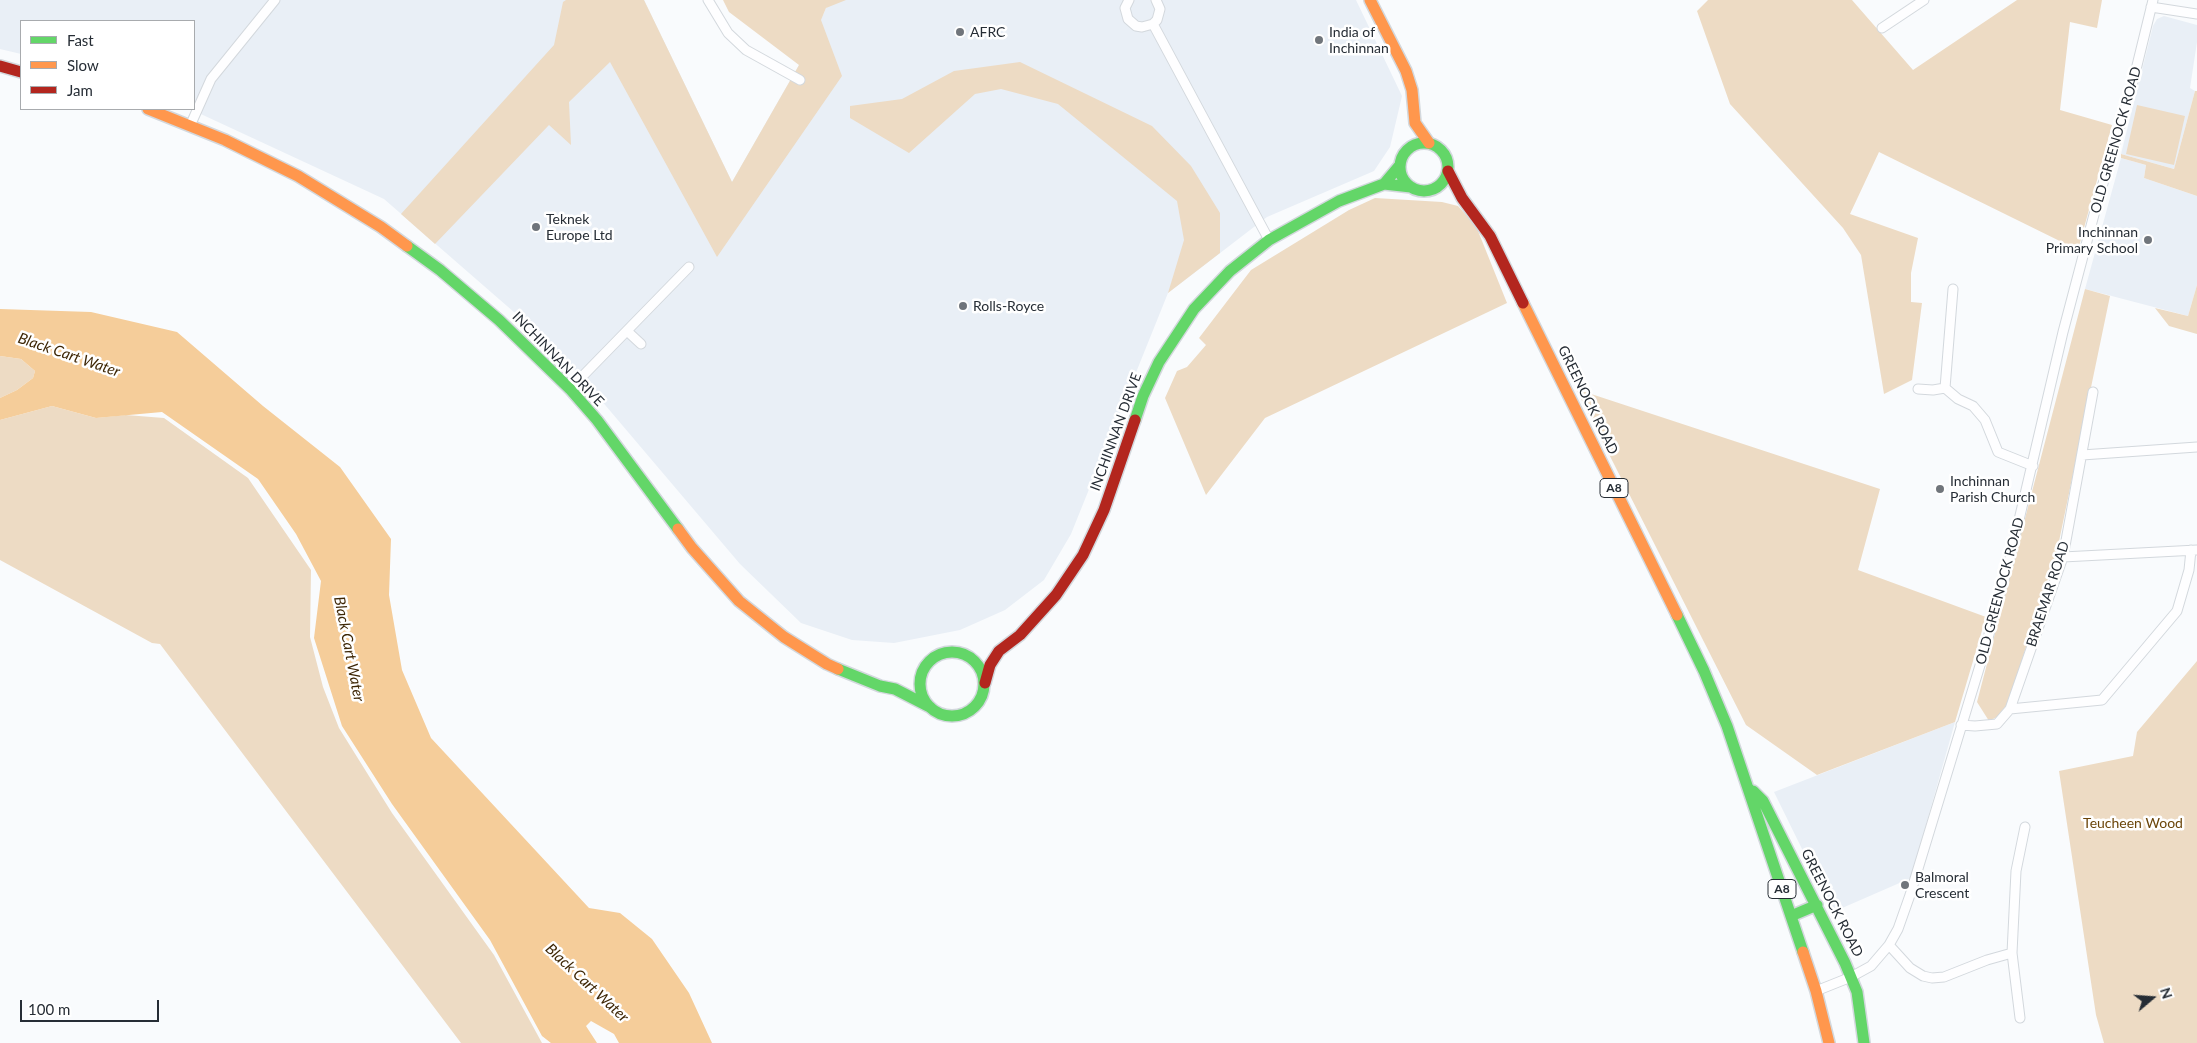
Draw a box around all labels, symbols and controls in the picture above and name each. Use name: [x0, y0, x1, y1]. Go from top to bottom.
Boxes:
legend: [20, 20, 195, 110]
place label: AFRC: [970, 24, 1005, 40]
place label: India of Inchinnan: [1329, 24, 1389, 56]
marker: AFRC: [954, 26, 966, 38]
text: Fast: [67, 31, 94, 49]
marker: India of Inchinnan: [1313, 34, 1325, 46]
text: Slow: [67, 56, 99, 74]
street label: OLD GREENOCK ROAD: [2087, 65, 2145, 215]
text: Jam: [67, 81, 93, 99]
place label: Teknek Europe Ltd: [546, 211, 613, 243]
marker: Teknek Europe Ltd: [530, 221, 542, 233]
place label: Inchinnan Primary School: [2046, 224, 2138, 256]
marker: Inchinnan Primary School: [2142, 234, 2154, 246]
place label: Rolls-Royce: [973, 298, 1044, 314]
marker: Rolls-Royce: [957, 300, 969, 312]
street label: INCHINNAN DRIVE: [509, 308, 607, 410]
water label: Black Cart Water: [16, 329, 122, 381]
street label: GREENOCK ROAD: [1554, 343, 1622, 457]
street label: INCHINNAN DRIVE: [1087, 371, 1145, 493]
place label: Inchinnan Parish Church: [1950, 473, 2035, 506]
road number: A8: [1600, 478, 1628, 498]
marker: Inchinnan Parish Church: [1934, 483, 1946, 495]
street label: OLD GREENOCK ROAD: [1972, 516, 2028, 666]
street label: BRAEMAR ROAD: [2023, 539, 2073, 649]
water label: Black Cart Water: [330, 595, 368, 703]
park label: Teucheen Wood: [2083, 815, 2183, 831]
street label: GREENOCK ROAD: [1797, 846, 1867, 960]
place label: Balmoral Crescent: [1915, 869, 1969, 902]
marker: Balmoral Crescent: [1899, 879, 1911, 891]
road number: A8: [1768, 880, 1796, 899]
water label: Black Cart Water: [542, 940, 632, 1026]
north arrow: [2127, 973, 2177, 1023]
text: N: [2157, 985, 2176, 1001]
scale bar: [22, 990, 161, 1022]
text: 100 m: [28, 1000, 70, 1018]

